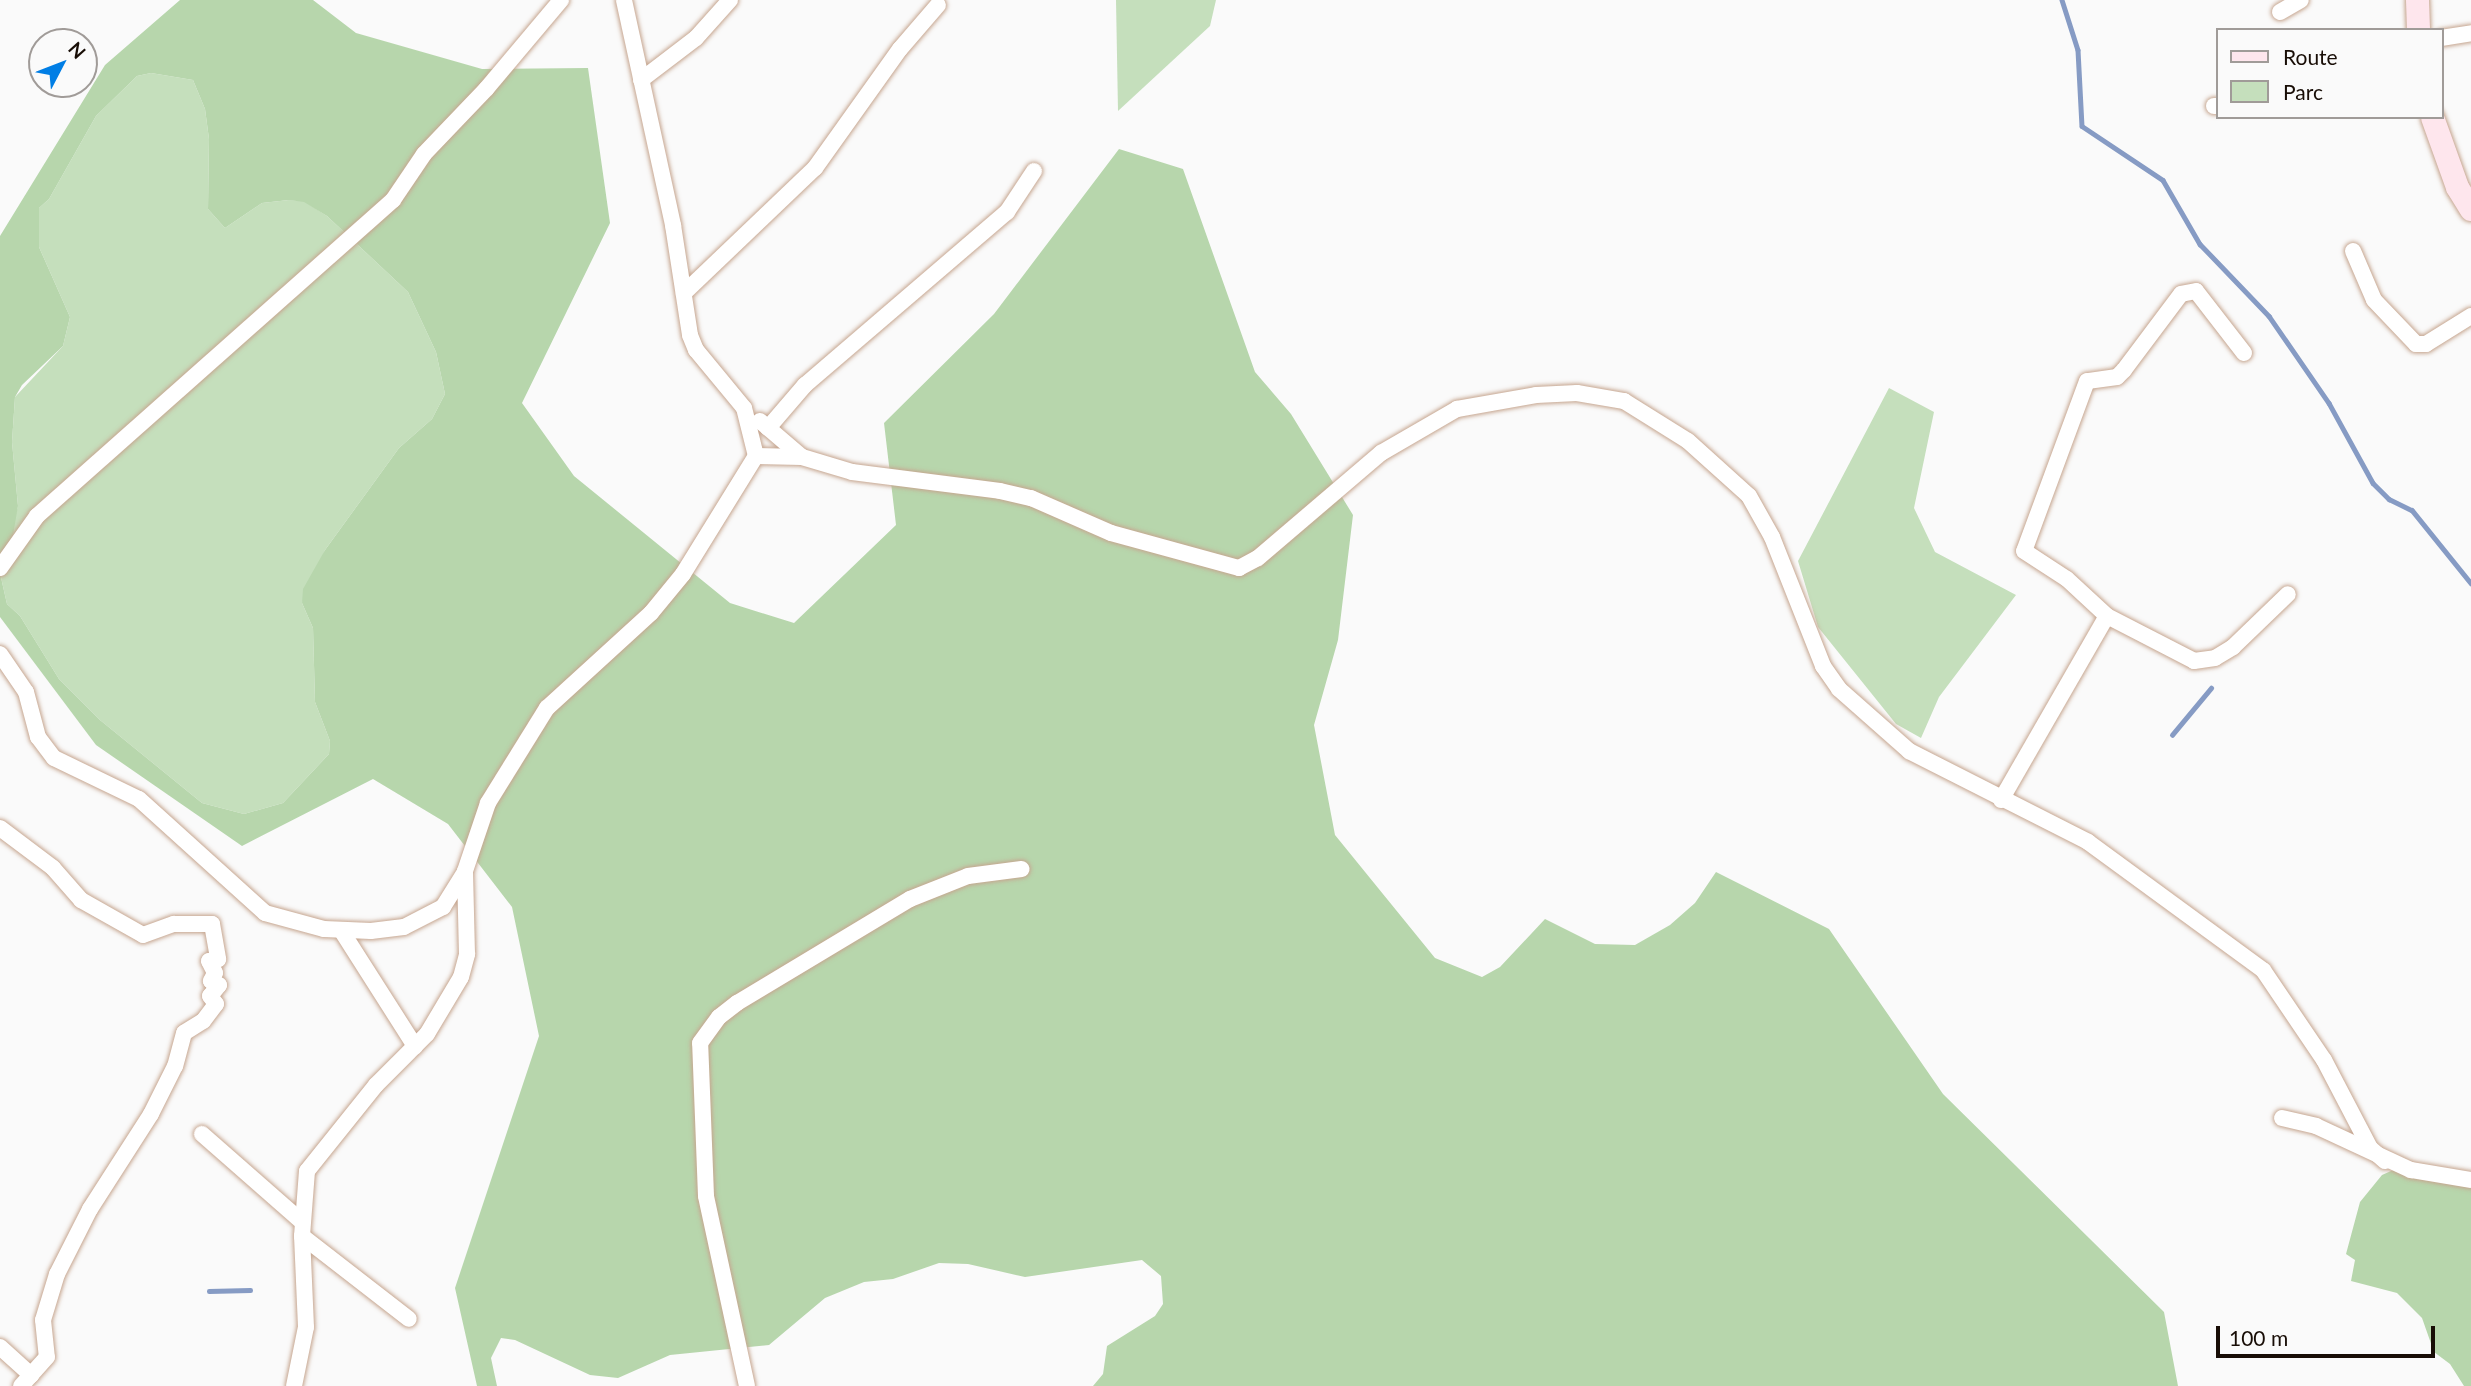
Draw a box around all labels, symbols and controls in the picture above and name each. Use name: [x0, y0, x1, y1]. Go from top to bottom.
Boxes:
north arrow: [28, 28, 98, 98]
legend: [2216, 28, 2443, 119]
text: N: [64, 37, 91, 63]
text: Route: [2283, 44, 2338, 69]
text: Parc: [2283, 79, 2323, 104]
scale bar: [2219, 1312, 2438, 1356]
text: 100 m: [2229, 1325, 2288, 1350]

